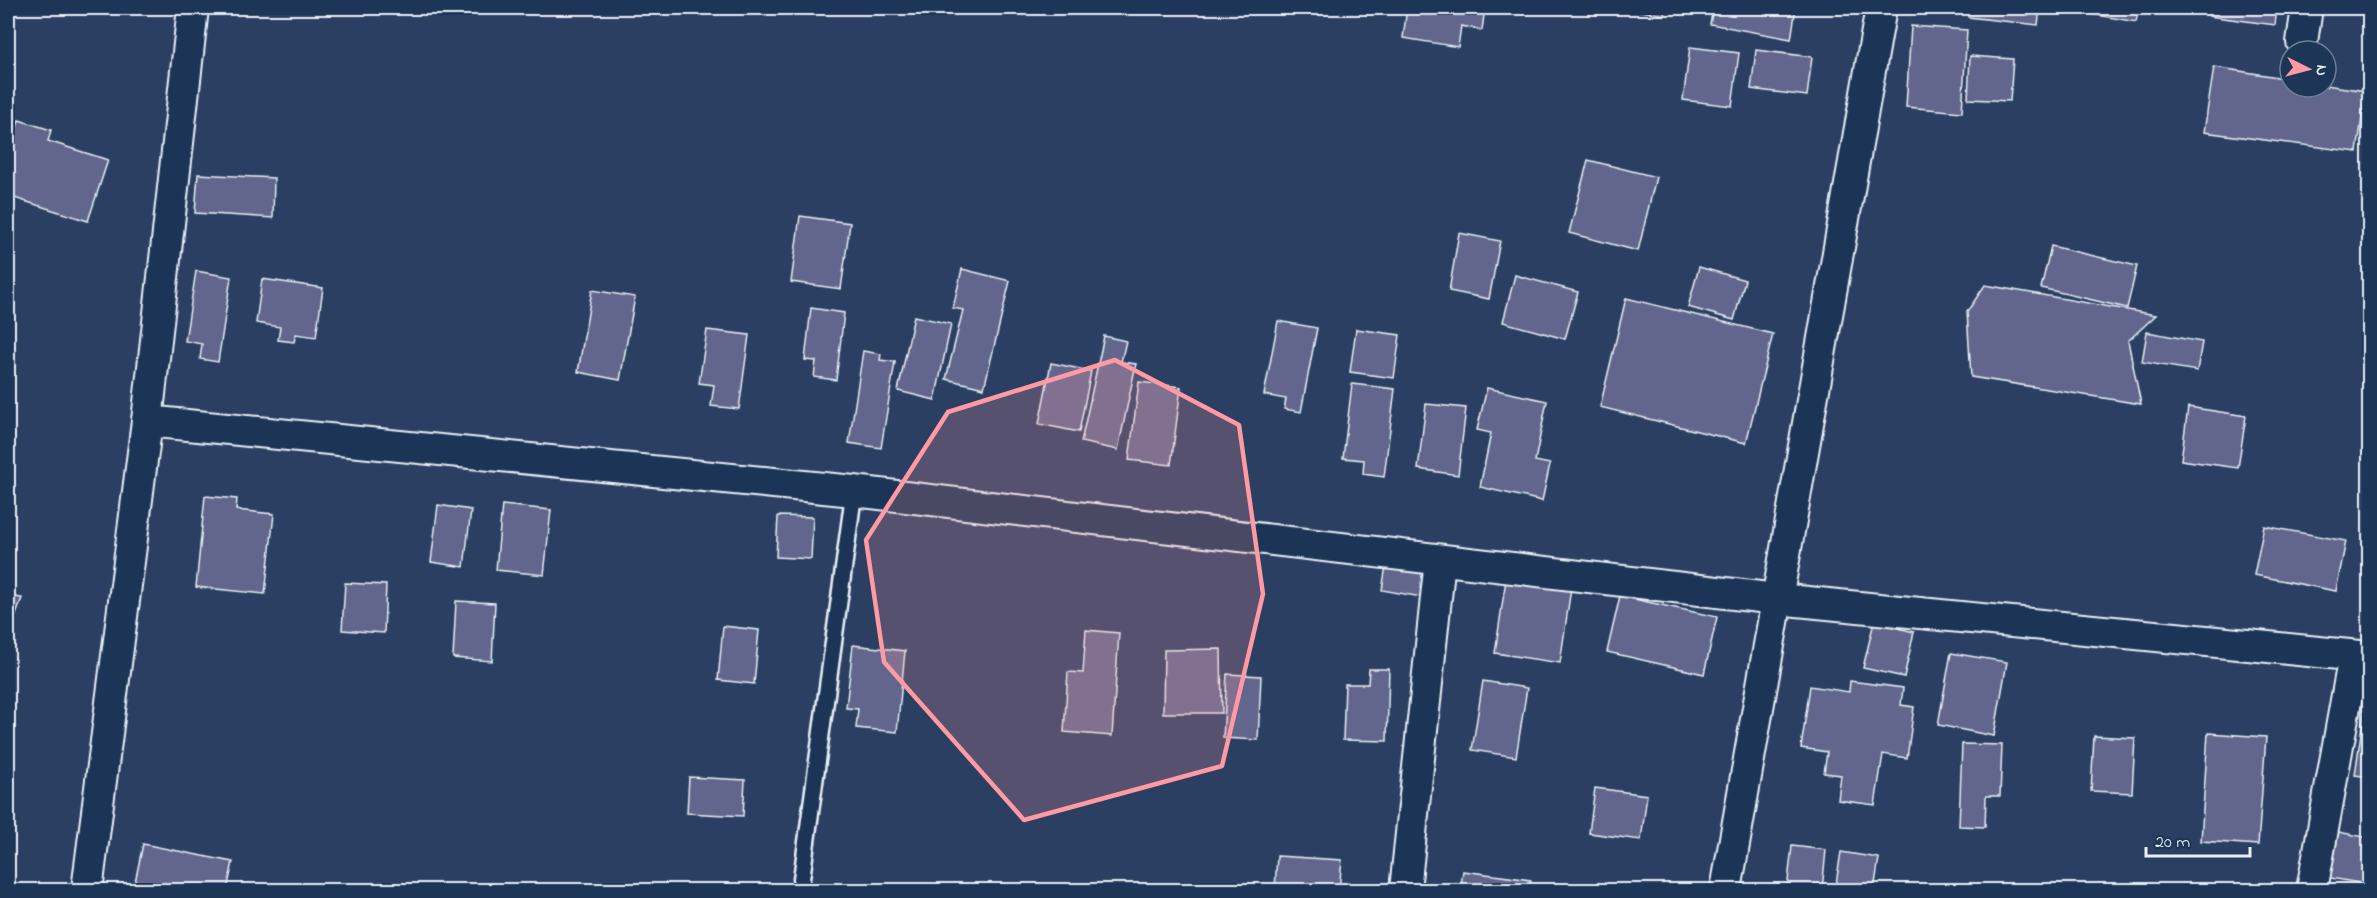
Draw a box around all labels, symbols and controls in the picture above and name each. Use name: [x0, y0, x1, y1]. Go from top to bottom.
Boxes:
north arrow: [2278, 39, 2338, 99]
text: N: [2308, 64, 2333, 77]
scale bar: [2146, 820, 2250, 858]
text: 20 m: [2155, 830, 2190, 856]

